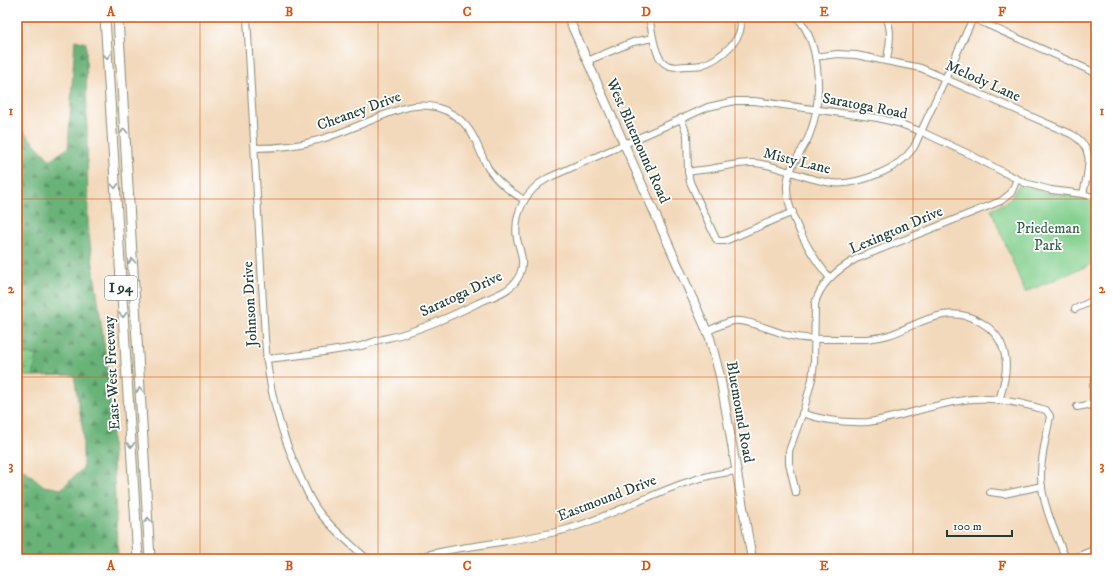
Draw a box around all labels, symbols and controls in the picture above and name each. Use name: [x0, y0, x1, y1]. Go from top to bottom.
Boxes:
text: A: [106, 4, 116, 20]
text: B: [285, 4, 293, 20]
text: C: [463, 4, 472, 20]
text: D: [641, 4, 651, 20]
text: E: [819, 4, 829, 20]
text: F: [998, 4, 1007, 20]
one-way arrow: [103, 53, 112, 59]
street label: Melody Lane: [942, 56, 1024, 106]
street label: West Bluemound Road: [601, 75, 674, 207]
street label: Cheaney Drive: [314, 87, 404, 135]
street label: Saratoga Road: [821, 88, 910, 124]
text: 1: [9, 103, 14, 119]
text: 1: [1100, 103, 1105, 119]
one-way arrow: [120, 128, 129, 134]
street label: Misty Lane: [761, 143, 833, 179]
one-way arrow: [111, 183, 120, 189]
street label: Lexington Drive: [846, 202, 946, 258]
park label: Priedeman Park: [1016, 219, 1080, 255]
one-way arrow: [128, 258, 137, 264]
street label: Johnson Drive: [238, 261, 262, 349]
street label: Saratoga Drive: [417, 267, 505, 321]
road number: I 94: [105, 276, 137, 300]
text: 2: [8, 281, 15, 297]
text: 2: [1099, 281, 1106, 297]
one-way arrow: [119, 312, 127, 318]
street label: East-West Freeway: [99, 314, 124, 431]
street label: Bluemound Road: [722, 360, 758, 465]
one-way arrow: [136, 387, 144, 393]
one-way arrow: [126, 442, 135, 448]
text: 3: [9, 458, 14, 474]
text: 3: [1100, 458, 1105, 474]
street label: Eastmound Drive: [555, 470, 659, 526]
scale bar: [947, 512, 1012, 538]
one-way arrow: [143, 517, 152, 523]
text: 100 m: [953, 519, 982, 534]
text: A: [106, 558, 116, 574]
text: B: [285, 558, 293, 574]
text: C: [463, 558, 472, 574]
text: D: [641, 558, 651, 574]
text: E: [819, 558, 829, 574]
text: F: [998, 558, 1007, 574]

